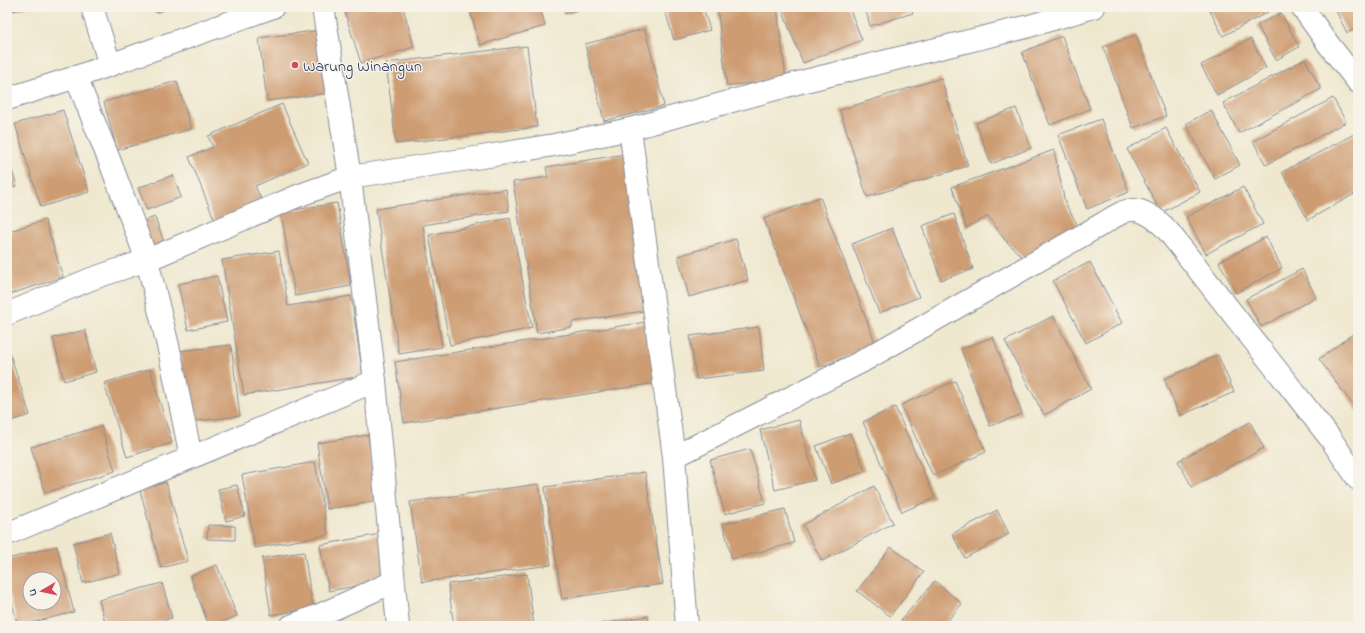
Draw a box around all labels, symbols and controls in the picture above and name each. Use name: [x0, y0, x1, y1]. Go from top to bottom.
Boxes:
place label: Warung Winangun: [303, 55, 422, 79]
marker: Warung Winangun: [290, 60, 300, 70]
north arrow: [22, 571, 62, 611]
text: U: [25, 588, 42, 597]

